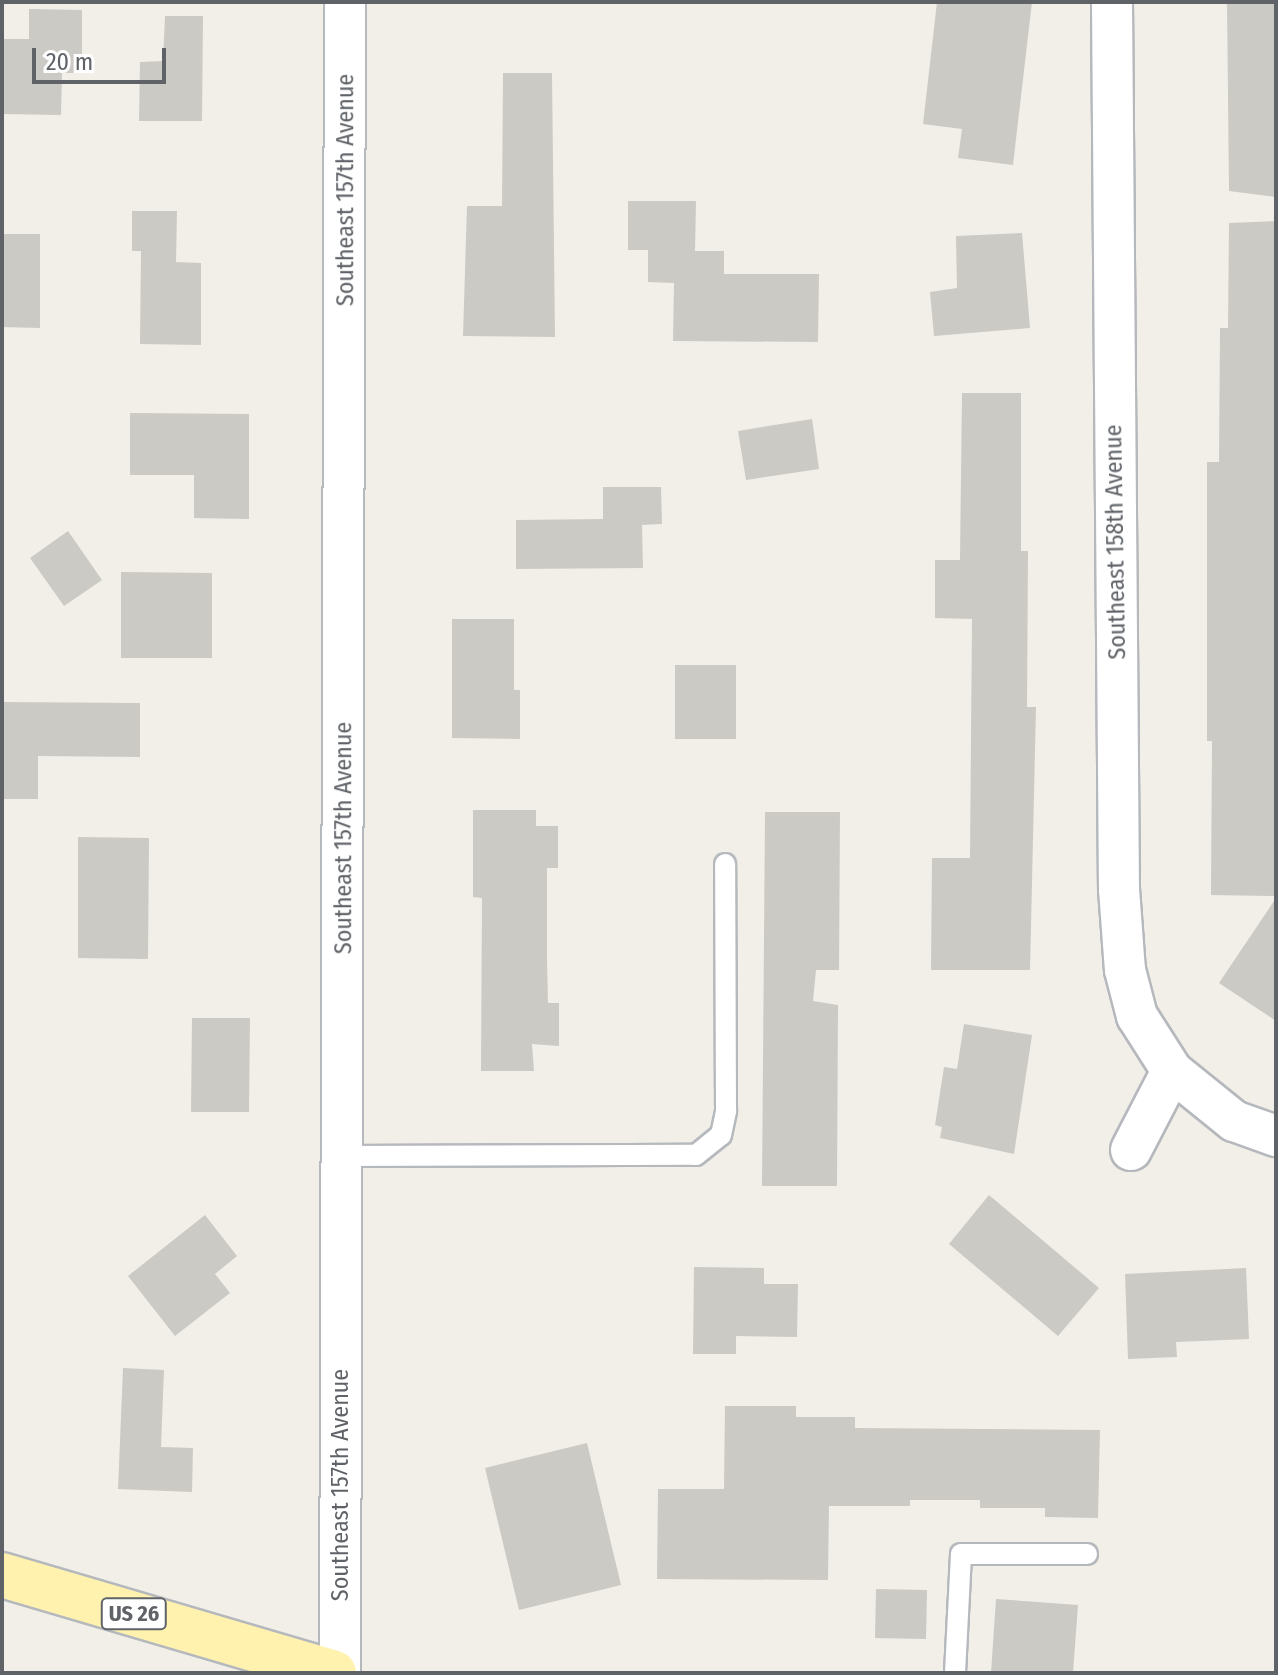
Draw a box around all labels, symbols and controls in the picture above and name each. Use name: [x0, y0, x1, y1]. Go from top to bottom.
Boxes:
scale bar: [36, 32, 170, 82]
text: 20 m: [46, 48, 93, 76]
street label: Southeast 157th Avenue: [332, 74, 360, 306]
street label: Southeast 158th Avenue: [1100, 424, 1132, 660]
street label: Southeast 157th Avenue: [330, 722, 358, 954]
street label: Southeast 157th Avenue: [327, 1369, 355, 1601]
road number: US 26: [100, 1596, 168, 1632]

